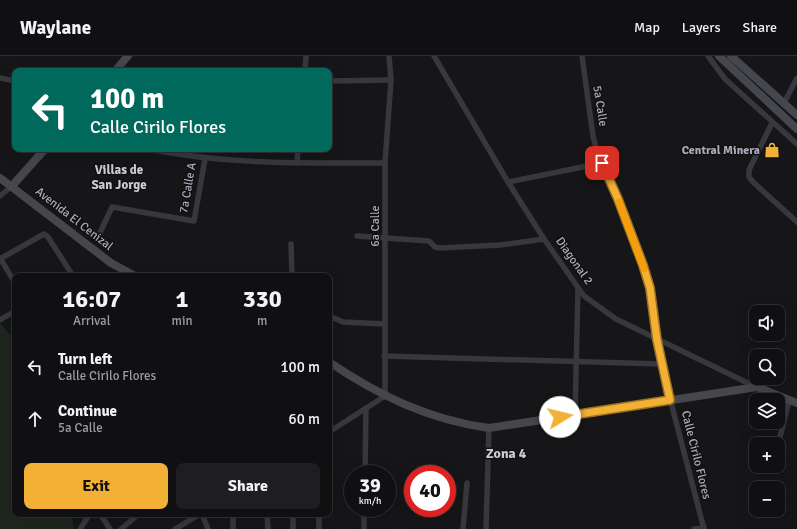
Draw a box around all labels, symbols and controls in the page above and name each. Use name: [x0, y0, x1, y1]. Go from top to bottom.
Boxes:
text: Waylane: [20, 16, 91, 40]
text: Map: [634, 19, 660, 36]
text: Layers: [682, 19, 721, 36]
text: Share: [743, 19, 777, 36]
text: 100 m: [90, 82, 164, 116]
icon: left: [24, 84, 76, 136]
street label: 5a Calle: [589, 84, 611, 128]
text: Calle Cirilo Flores: [90, 116, 226, 138]
shop icon: Central Minera: [763, 141, 781, 159]
place label: Central Minera: [682, 143, 760, 158]
pin: [585, 146, 619, 180]
icon: arrive: [591, 152, 613, 174]
street label: 7a Calle A: [176, 161, 200, 215]
district label: Villas de San Jorge: [91, 162, 147, 193]
street label: Avenida El Cenizal: [32, 184, 116, 254]
street label: 6a Calle: [368, 205, 383, 247]
street label: Diagonal 2: [552, 234, 596, 288]
text: 16:07: [62, 284, 121, 314]
text: 1: [176, 284, 188, 314]
text: 330: [243, 284, 282, 314]
map controls: [749, 305, 785, 517]
button: sound: [749, 305, 785, 341]
text: Arrival: [73, 313, 110, 329]
text: min: [172, 313, 193, 329]
text: m: [257, 313, 267, 329]
button: search: [749, 349, 785, 385]
text: Turn left: [58, 350, 112, 368]
icon: left: [24, 356, 46, 378]
text: 100 m: [280, 358, 320, 376]
text: Calle Cirilo Flores: [58, 368, 156, 384]
button: layers: [749, 393, 785, 429]
position arrow: [539, 396, 581, 438]
text: Continue: [58, 402, 117, 420]
icon: ahead: [24, 408, 46, 430]
street label: Calle Cirilo Flores: [678, 409, 714, 501]
text: 60 m: [289, 410, 320, 428]
text: 5a Calle: [58, 420, 103, 436]
button: +: [749, 437, 785, 473]
district label: Zona 4: [486, 445, 527, 462]
button: Exit: [24, 463, 168, 509]
button: Share: [176, 463, 320, 509]
speed limit sign: 40: [404, 465, 456, 517]
text: 39: [359, 473, 381, 498]
button: −: [749, 481, 785, 517]
text: km/h: [359, 495, 381, 507]

